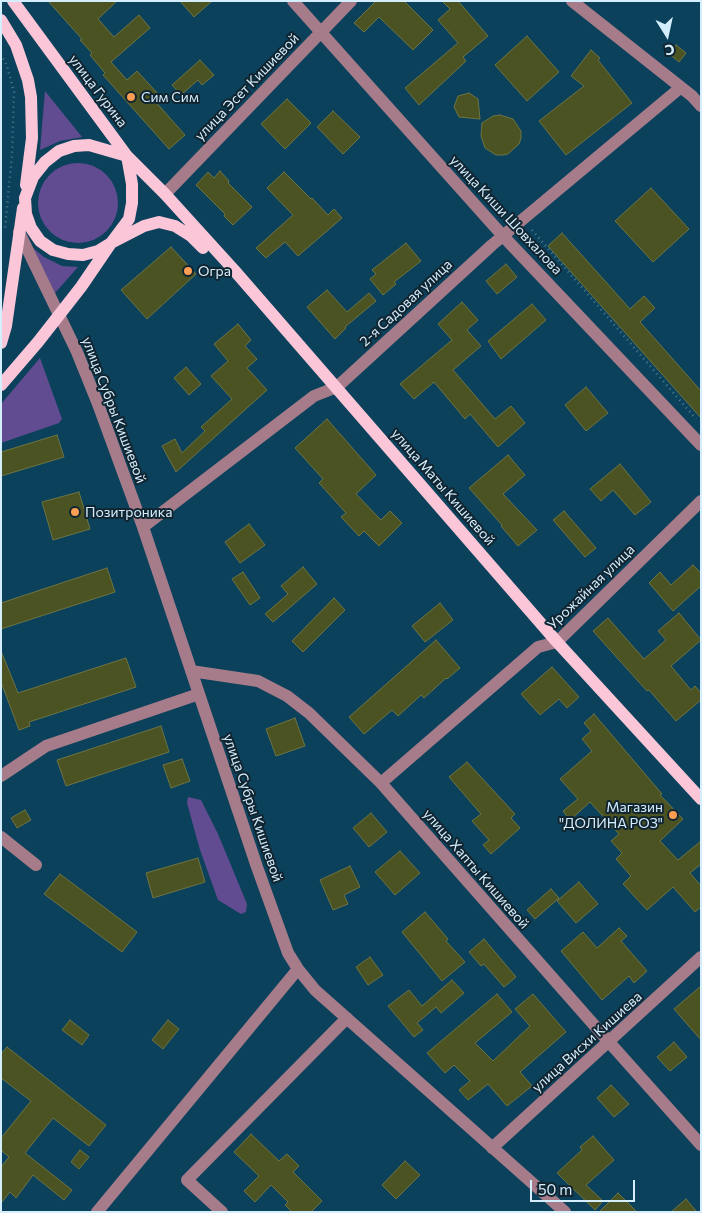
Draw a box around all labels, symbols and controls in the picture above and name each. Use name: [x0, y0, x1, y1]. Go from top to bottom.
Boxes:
north arrow: [642, 10, 692, 60]
street label: улица Эсет Кишиевой: [191, 30, 303, 144]
text: С: [664, 41, 676, 59]
street label: улица Гурина: [65, 51, 131, 131]
place label: Сим Сим: [141, 89, 199, 105]
marker: Сим Сим: [125, 91, 137, 103]
street label: улица Киши Шовхалова: [446, 152, 566, 278]
street label: 2-я Садовая улица: [356, 256, 456, 350]
place label: Огра: [198, 263, 231, 279]
marker: Огра: [182, 265, 194, 277]
street label: улица Субры Кишиевой: [78, 334, 150, 486]
street label: улица Маты Кишиевой: [388, 425, 498, 549]
place label: Позитроника: [85, 504, 172, 520]
marker: Позитроника: [69, 506, 81, 518]
street label: Урожайная улица: [544, 541, 638, 633]
street label: улица Субры Кишиевой: [220, 732, 286, 884]
place label: Магазин "ДОЛИНА РОЗ": [559, 799, 663, 832]
street label: улица Хапты Кишиевой: [419, 806, 533, 932]
marker: Магазин "ДОЛИНА РОЗ": [667, 809, 679, 821]
street label: улица Висхи Кишиева: [529, 988, 645, 1096]
scale bar: [532, 1170, 637, 1202]
text: 50 m: [538, 1180, 572, 1198]

